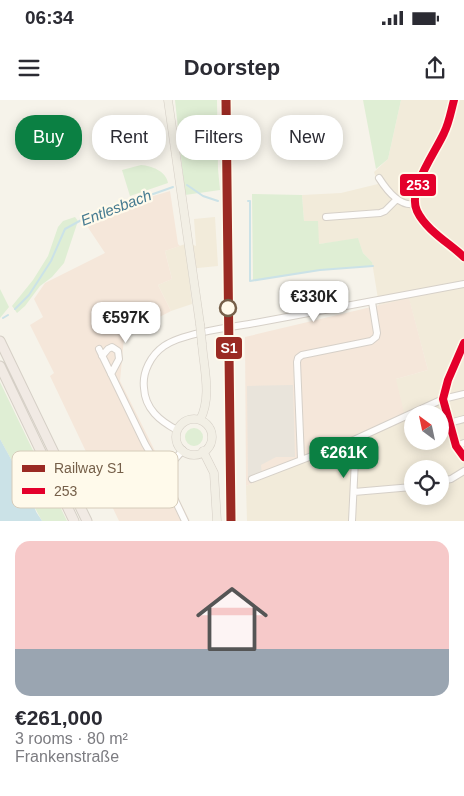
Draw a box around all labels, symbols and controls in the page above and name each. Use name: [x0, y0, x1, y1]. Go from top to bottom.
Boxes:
text: 06:34: [25, 7, 74, 28]
icon: menu: [15, 54, 43, 82]
icon: share: [421, 54, 449, 82]
text: Doorstep: [184, 55, 280, 80]
chip: Buy: [15, 115, 82, 160]
chip: Rent: [92, 115, 166, 160]
chip: Filters: [176, 115, 261, 160]
chip: New: [271, 115, 343, 160]
line badge: 253: [399, 173, 437, 197]
text: 253: [406, 177, 430, 193]
water label: Entlesbach: [78, 186, 154, 229]
pin: €330K: [279, 280, 349, 323]
text: €330K: [290, 288, 338, 305]
unlabelled marker: [219, 299, 237, 317]
pin: €597K: [91, 302, 161, 344]
text: €597K: [102, 309, 150, 326]
line badge: S1: [215, 336, 243, 360]
text: S1: [220, 340, 238, 356]
north arrow: [404, 405, 449, 450]
map controls: [404, 405, 449, 505]
pin: €261K: [309, 436, 379, 479]
text: €261K: [320, 444, 368, 461]
legend: [12, 451, 178, 508]
text: Railway S1: [54, 460, 124, 476]
button: locate: [404, 460, 449, 505]
text: 253: [54, 483, 78, 499]
icon: home: [187, 574, 277, 664]
text: €261,000: [15, 706, 103, 729]
text: 3 rooms · 80 m²: [15, 730, 128, 747]
text: Frankenstraße: [15, 748, 119, 765]

